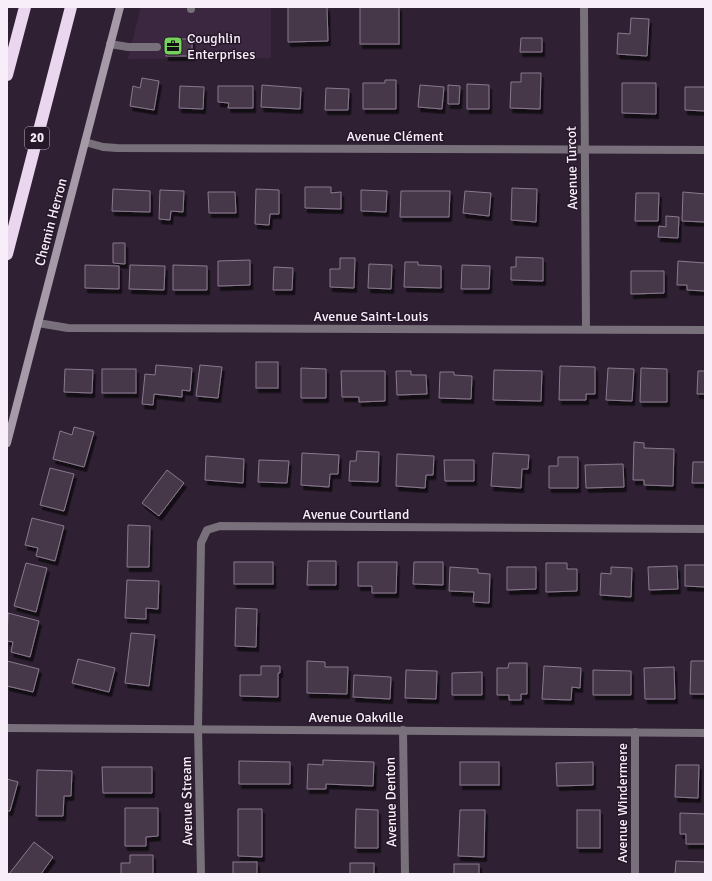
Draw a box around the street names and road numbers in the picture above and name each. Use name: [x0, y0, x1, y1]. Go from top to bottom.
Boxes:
street label: Avenue Turcot: [563, 126, 581, 210]
road number: 20: [25, 127, 49, 149]
street label: Avenue Clément: [347, 128, 444, 145]
street label: Chemin Herron: [31, 176, 71, 268]
street label: Avenue Saint-Louis: [314, 308, 428, 325]
street label: Avenue Courtland: [303, 506, 409, 523]
street label: Avenue Oakville: [309, 709, 403, 726]
street label: Avenue Windermere: [614, 743, 631, 863]
street label: Avenue Stream: [178, 756, 196, 846]
street label: Avenue Denton: [382, 757, 400, 847]

